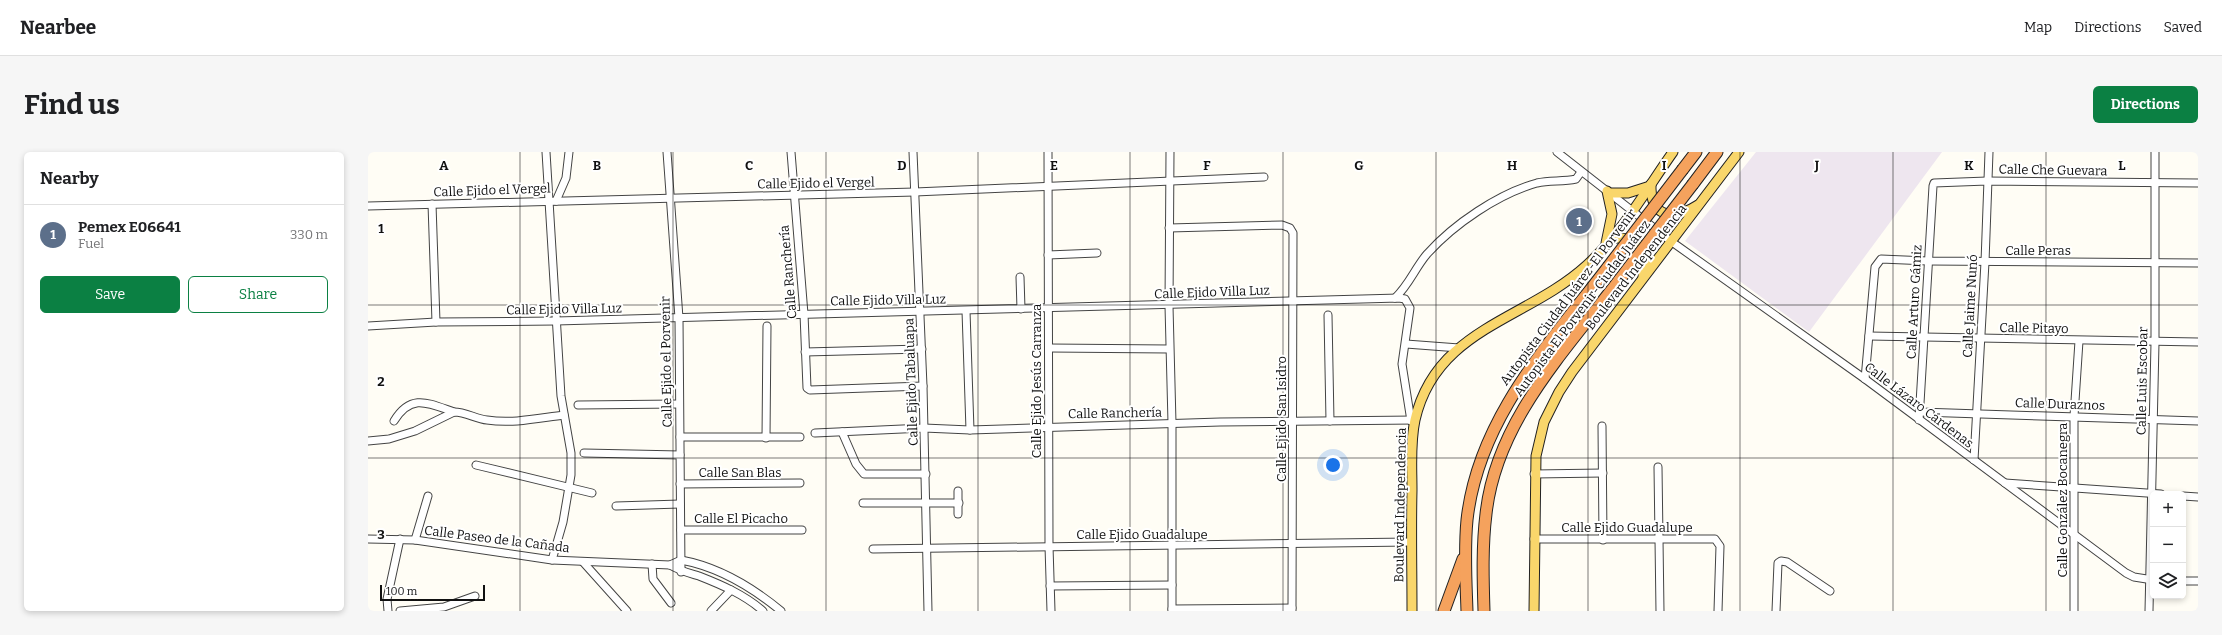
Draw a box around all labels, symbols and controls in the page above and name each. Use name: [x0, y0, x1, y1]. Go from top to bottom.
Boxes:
text: Nearbee: [20, 16, 96, 39]
text: Map: [2024, 19, 2052, 36]
text: Directions: [2074, 19, 2142, 36]
text: Saved: [2164, 19, 2202, 36]
button: Directions: [2093, 86, 2198, 123]
text: Find us: [24, 88, 120, 121]
text: A: [439, 158, 449, 173]
text: B: [593, 158, 601, 173]
text: C: [745, 158, 753, 173]
text: D: [897, 158, 907, 173]
text: E: [1050, 158, 1058, 173]
text: F: [1203, 158, 1211, 173]
text: G: [1354, 158, 1364, 173]
text: H: [1507, 158, 1517, 173]
text: I: [1662, 158, 1667, 173]
text: J: [1814, 158, 1820, 173]
text: K: [1964, 158, 1974, 173]
text: L: [2118, 158, 2126, 173]
street label: Calle Che Guevara: [1999, 162, 2107, 178]
text: Nearby: [40, 168, 99, 189]
street label: Calle Ejido el Vergel: [757, 174, 875, 192]
street label: Calle Ejido el Vergel: [433, 180, 551, 200]
street label: Boulevard Independencia: [1582, 201, 1690, 333]
street label: Autopista Ciudad Juárez-El Porvenir: [1497, 206, 1639, 388]
pin: 1: [1566, 206, 1592, 236]
street label: Autopista El Porvenir-Ciudad Juárez: [1511, 217, 1653, 399]
text: Pemex E06641: [78, 218, 181, 236]
text: 1: [378, 221, 384, 236]
street label: Calle Ranchería: [776, 224, 800, 320]
text: 1: [50, 227, 56, 242]
text: 330 m: [290, 227, 328, 242]
text: Fuel: [78, 236, 104, 251]
street label: Calle Peras: [2005, 243, 2071, 258]
street label: Calle Arturo Gámiz: [1904, 244, 1924, 360]
street label: Calle Jaime Nunó: [1960, 254, 1980, 358]
button: Save: [40, 276, 180, 313]
button: Share: [188, 276, 328, 313]
street label: Calle Ejido Villa Luz: [1154, 282, 1270, 302]
street label: Calle Ejido Villa Luz: [830, 291, 946, 309]
street label: Calle Ejido el Porvenir: [657, 296, 675, 428]
street label: Calle Ejido Villa Luz: [506, 300, 622, 318]
street label: Calle Ejido Jesús Carranza: [1029, 304, 1044, 458]
street label: Calle Ejido Tabaluapa: [901, 318, 921, 446]
street label: Calle Pitayo: [1999, 320, 2069, 336]
street label: Calle Luis Escobar: [2134, 326, 2150, 435]
street label: Calle Ejido San Isidro: [1274, 356, 1289, 482]
street label: Calle Lázaro Cárdenas: [1862, 359, 1976, 451]
text: 2: [377, 374, 385, 389]
street label: Calle Duraznos: [2015, 395, 2105, 413]
street label: Calle Ranchería: [1068, 405, 1162, 421]
street label: Calle González Bocanegra: [2055, 423, 2070, 577]
street label: Boulevard Independencia: [1391, 427, 1409, 583]
your location: [1323, 455, 1343, 475]
street label: Calle San Blas: [699, 465, 781, 480]
map controls: [2150, 491, 2186, 599]
button: +: [2150, 491, 2186, 527]
street label: Calle El Picacho: [694, 511, 788, 526]
street label: Calle Ejido Guadalupe: [1561, 520, 1693, 535]
street label: Calle Paseo de la Cañada: [423, 523, 571, 555]
text: 3: [377, 527, 385, 542]
street label: Calle Ejido Guadalupe: [1076, 527, 1208, 542]
button: −: [2150, 527, 2186, 563]
button: layers: [2150, 563, 2186, 599]
scale bar: [380, 583, 485, 602]
text: 100 m: [386, 585, 417, 598]

